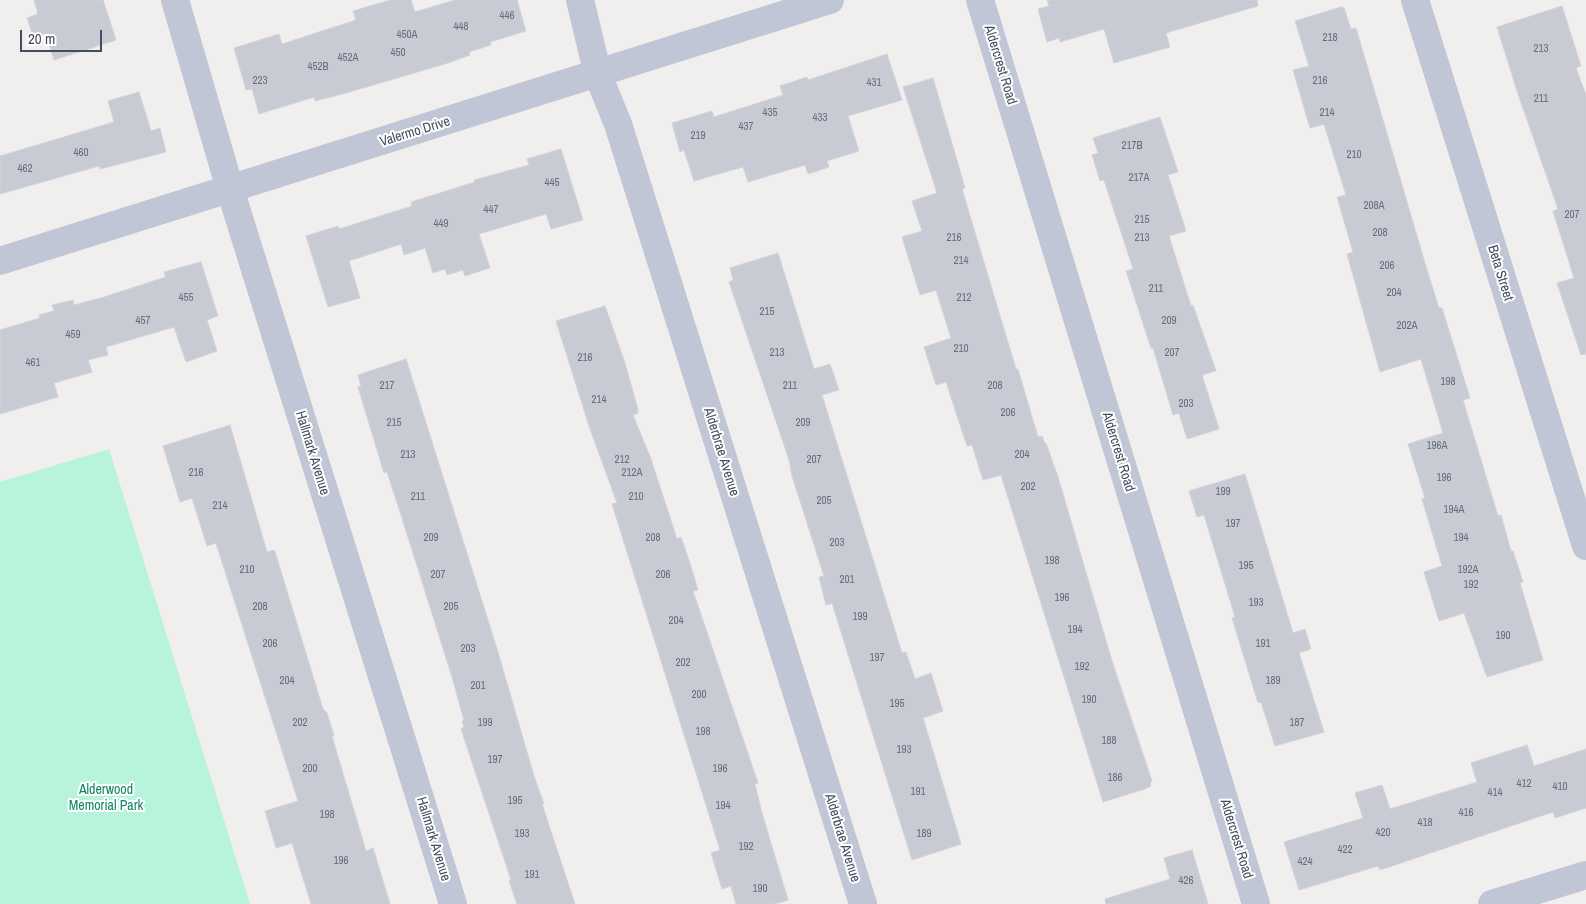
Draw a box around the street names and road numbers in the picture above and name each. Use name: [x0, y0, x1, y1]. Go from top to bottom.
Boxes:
street label: Aldercrest Road: [980, 23, 1020, 107]
street label: Valermo Drive: [378, 113, 452, 151]
street label: Beta Street: [1484, 243, 1516, 303]
street label: Alderbrae Avenue: [700, 406, 742, 498]
street label: Hallmark Avenue: [291, 409, 333, 497]
street label: Aldercrest Road: [1098, 410, 1138, 494]
street label: Alderbrae Avenue: [821, 792, 863, 884]
street label: Hallmark Avenue: [412, 795, 454, 883]
street label: Aldercrest Road: [1216, 797, 1256, 881]

